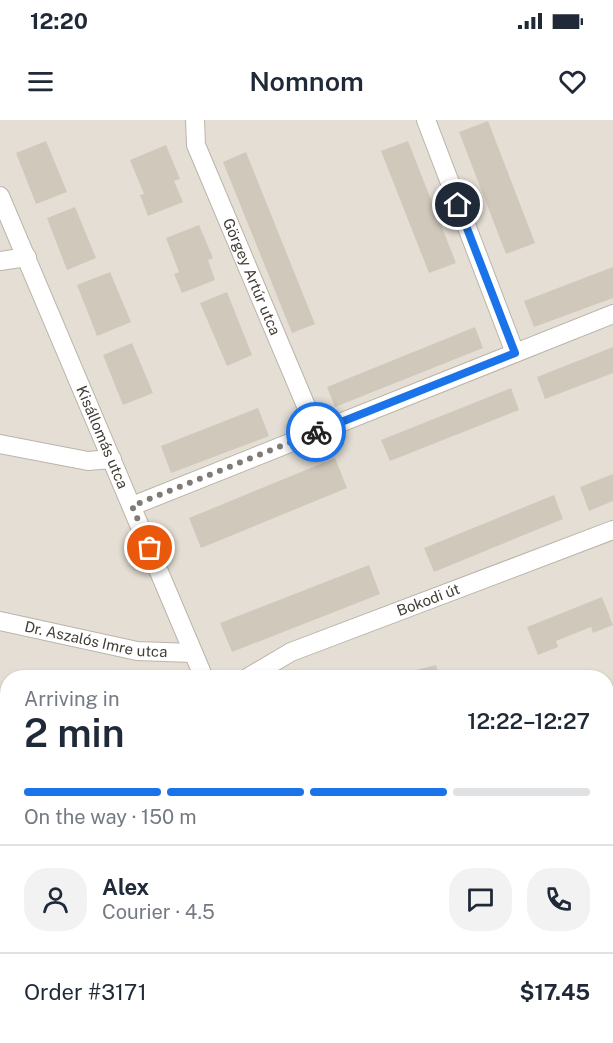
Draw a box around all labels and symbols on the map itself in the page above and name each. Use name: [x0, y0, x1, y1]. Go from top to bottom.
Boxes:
pin: [432, 179, 483, 230]
street label: Görgey Artúr utca: [220, 215, 284, 338]
street label: Kisállomás utca: [73, 383, 132, 491]
courier: [286, 402, 346, 462]
pin: [124, 522, 175, 573]
street label: Bokodi út: [394, 580, 462, 619]
street label: Dr. Aszalós Imre utca: [23, 618, 168, 660]

